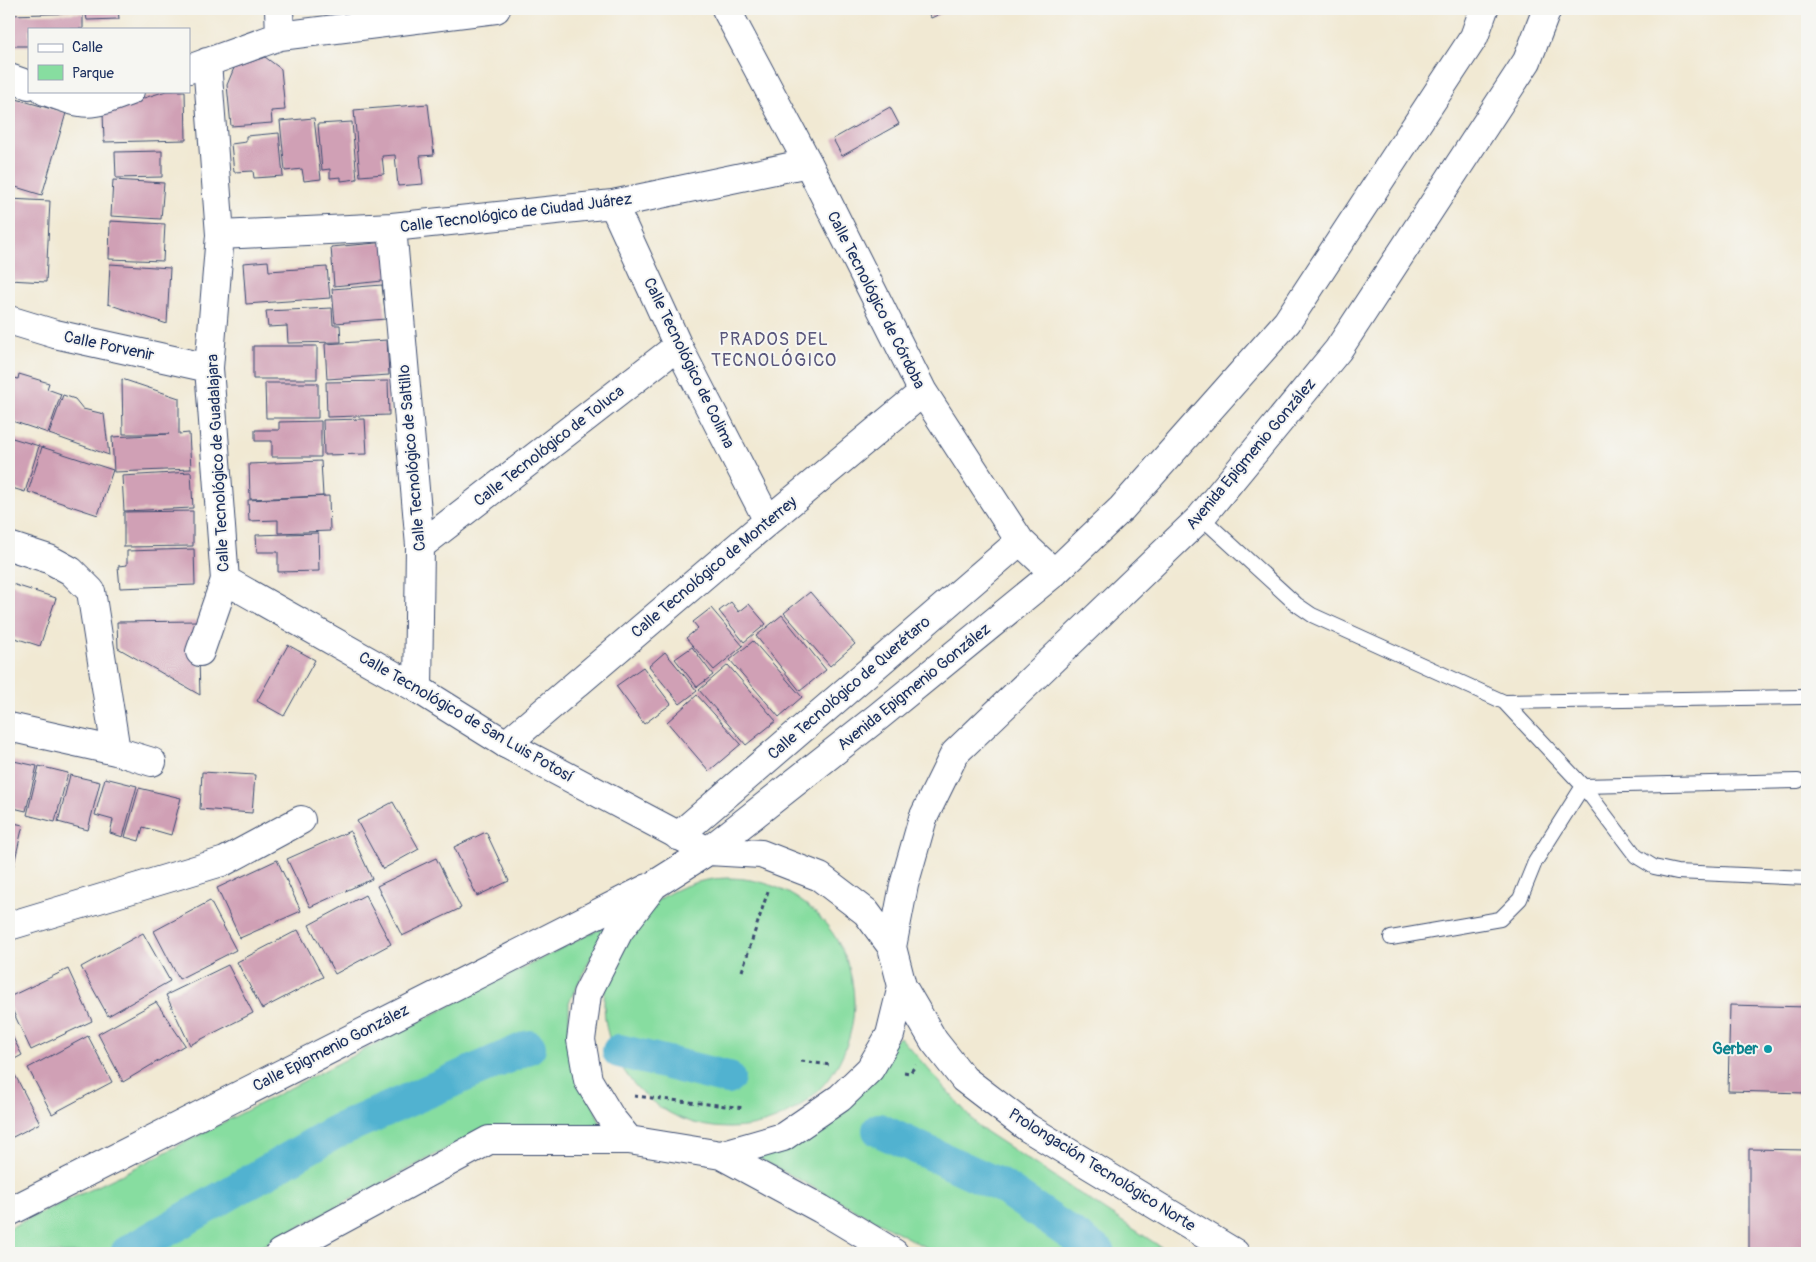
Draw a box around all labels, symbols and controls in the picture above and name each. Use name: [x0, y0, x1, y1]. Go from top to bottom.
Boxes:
legend: [28, 28, 190, 92]
text: Calle: [72, 38, 103, 57]
text: Parque: [72, 64, 115, 83]
street label: Calle Tecnológico de Ciudad Juárez: [399, 189, 633, 237]
street label: Calle Tecnológico de Córdoba: [822, 208, 930, 392]
street label: Calle Tecnológico de Colima: [639, 274, 739, 452]
street label: Calle Porvenir: [62, 327, 156, 365]
district label: PRADOS DEL TECNOLÓGICO: [711, 328, 837, 372]
street label: Calle Tecnológico de Guadalajara: [202, 354, 234, 572]
street label: Calle Tecnológico de Saltillo: [394, 363, 430, 552]
street label: Avenida Epigmenio González: [1182, 374, 1320, 534]
street label: Calle Tecnológico de Toluca: [470, 381, 628, 511]
street label: Calle Tecnológico de Monterrey: [627, 492, 801, 642]
street label: Calle Tecnológico de Querétaro: [764, 612, 935, 764]
street label: Avenida Epigmenio González: [833, 619, 995, 755]
street label: Calle Tecnológico de San Luis Potosí: [355, 647, 577, 787]
street label: Calle Epigmenio González: [249, 1000, 413, 1096]
place label: Gerber: [1712, 1039, 1758, 1059]
marker: Gerber: [1762, 1043, 1774, 1055]
street label: Prolongación Tecnológico Norte: [1005, 1104, 1199, 1236]

